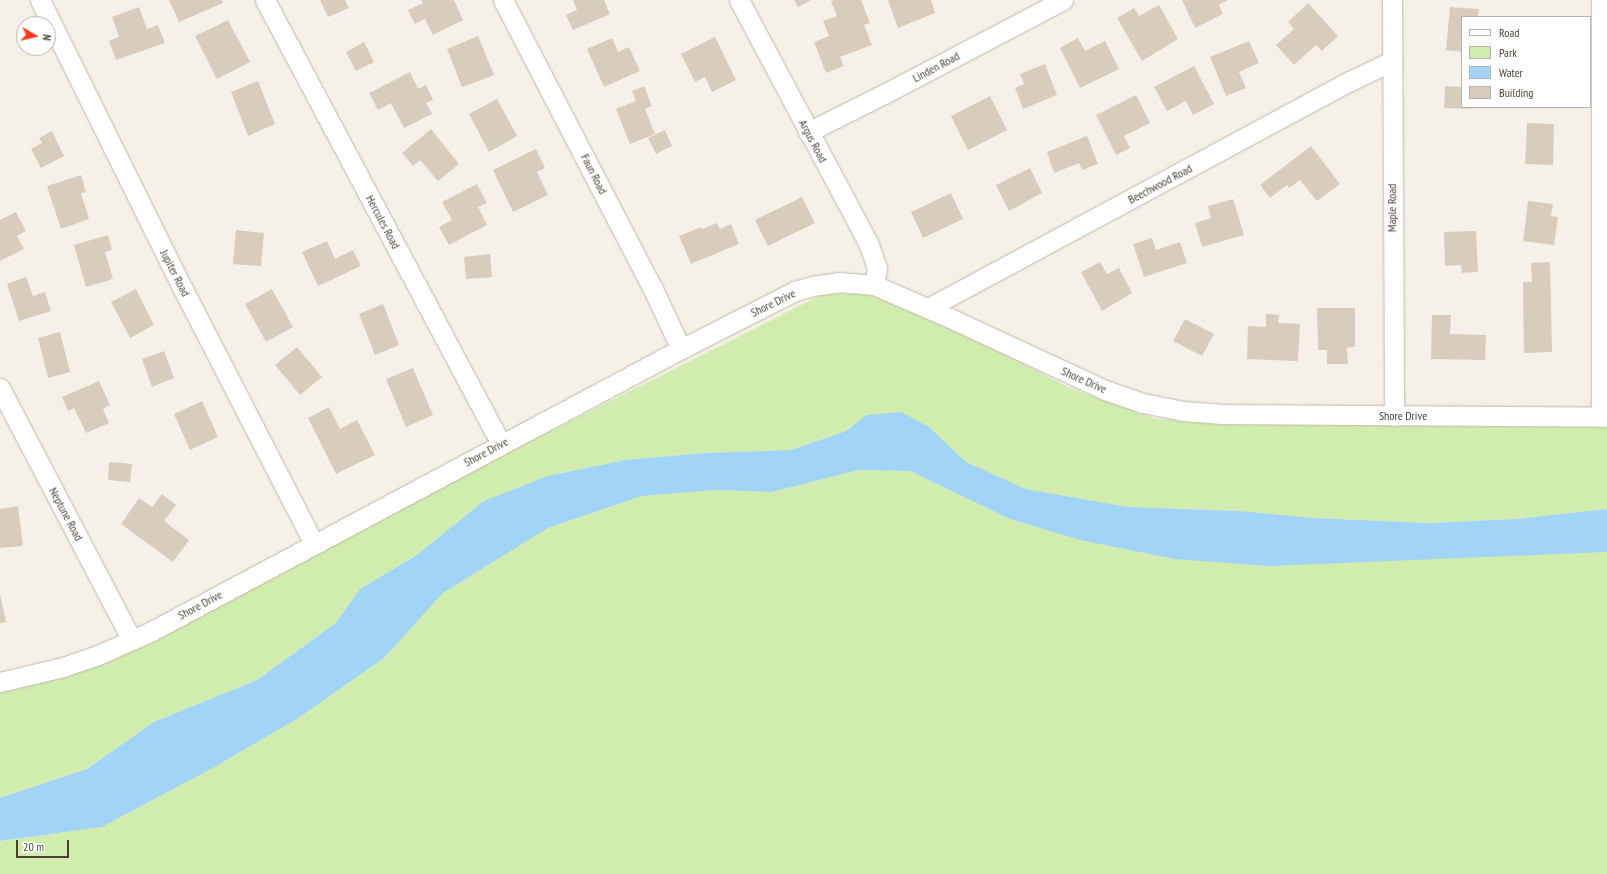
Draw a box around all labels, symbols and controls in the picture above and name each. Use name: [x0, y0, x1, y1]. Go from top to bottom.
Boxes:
north arrow: [16, 16, 56, 56]
legend: [1461, 16, 1591, 108]
text: Road: [1499, 25, 1519, 40]
text: N: [40, 34, 54, 41]
text: Park: [1499, 45, 1517, 60]
street label: Linden Road: [910, 49, 962, 85]
text: Water: [1499, 65, 1523, 80]
text: Building: [1499, 85, 1534, 100]
street label: Argus Road: [796, 117, 830, 165]
street label: Faun Road: [578, 151, 610, 197]
street label: Beechwood Road: [1126, 161, 1194, 207]
street label: Maple Road: [1385, 184, 1399, 232]
street label: Hercules Road: [363, 193, 403, 251]
street label: Jupiter Road: [157, 247, 193, 299]
street label: Shore Drive: [748, 286, 798, 320]
street label: Shore Drive: [1059, 364, 1109, 396]
street label: Shore Drive: [1379, 409, 1427, 423]
street label: Shore Drive: [461, 434, 511, 470]
street label: Neptune Road: [46, 485, 86, 543]
street label: Shore Drive: [175, 587, 225, 623]
scale bar: [18, 832, 71, 858]
text: 20 m: [23, 839, 44, 854]

